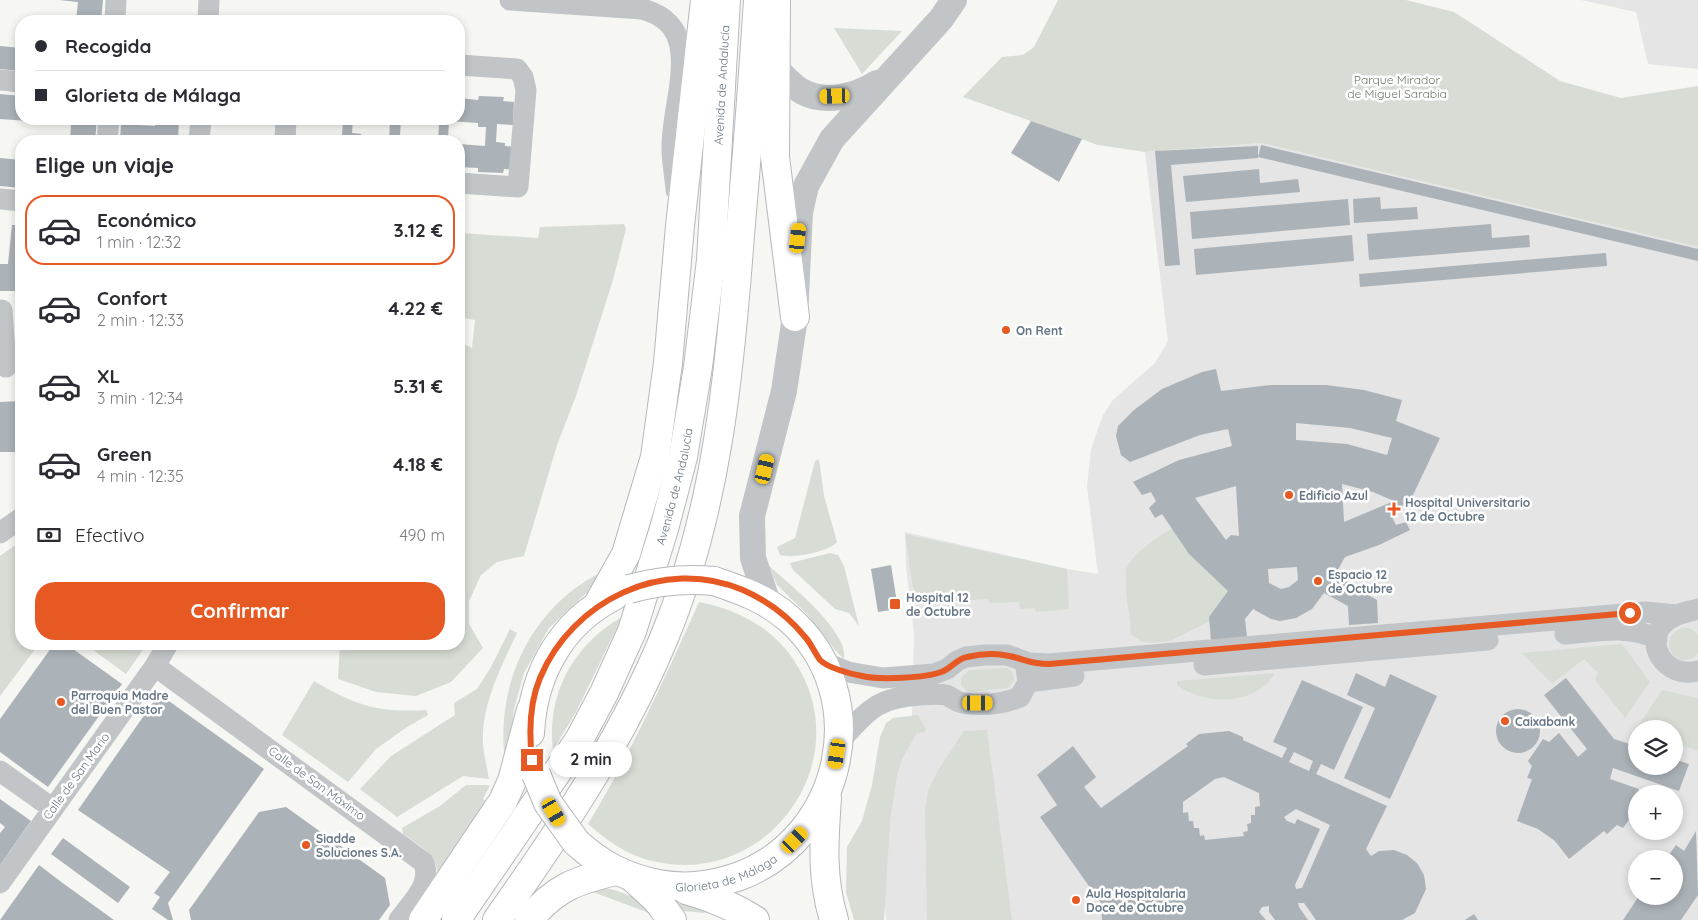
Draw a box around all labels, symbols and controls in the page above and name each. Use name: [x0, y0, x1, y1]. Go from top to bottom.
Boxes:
street label: Avenida de Andalucía: [710, 25, 732, 145]
text: Recogida: [65, 34, 151, 58]
park label: Parque Mirador de Miguel Sarabia: [1347, 72, 1447, 101]
text: Glorieta de Málaga: [65, 83, 241, 107]
car: [819, 88, 850, 104]
text: Elige un viaje: [35, 151, 174, 179]
icon: car: [37, 208, 82, 253]
text: Económico: [97, 208, 196, 232]
text: 3.12 €: [394, 218, 443, 242]
car: [788, 222, 807, 254]
text: 1 min · 12:32: [97, 232, 181, 252]
icon: car: [37, 286, 82, 331]
text: Confort: [97, 286, 168, 310]
text: 4.22 €: [388, 296, 443, 320]
text: 2 min · 12:33: [97, 310, 184, 330]
place label: On Rent: [1016, 323, 1063, 338]
marker: On Rent: [1000, 324, 1012, 336]
icon: car: [37, 364, 82, 409]
text: XL: [97, 364, 120, 388]
text: 5.31 €: [393, 374, 443, 398]
text: 3 min · 12:34: [97, 388, 183, 408]
street label: Avenida de Andalucía: [652, 427, 695, 547]
icon: car: [37, 442, 82, 487]
text: Green: [97, 442, 152, 466]
text: 4.18 €: [393, 452, 443, 476]
car: [754, 453, 775, 485]
text: 4 min · 12:35: [97, 466, 184, 486]
place label: Edificio Azul: [1299, 488, 1368, 503]
marker: Edificio Azul: [1283, 489, 1295, 501]
place label: Hospital Universitario 12 de Octubre: [1405, 495, 1531, 524]
marker: Hospital Universitario 12 de Octubre: [1387, 502, 1401, 516]
icon: cash: [35, 521, 63, 549]
text: Efectivo: [75, 523, 144, 547]
text: 490 m: [399, 525, 445, 545]
place label: Espacio 12 de Octubre: [1328, 567, 1393, 596]
marker: Espacio 12 de Octubre: [1312, 575, 1324, 587]
button: Confirmar: [35, 582, 445, 640]
place label: Hospital 12 de Octubre: [906, 590, 971, 619]
marker: Hospital 12 de Octubre: [888, 597, 902, 611]
route start: [1619, 602, 1641, 624]
place label: Parroquia Madre del Buen Pastor: [71, 688, 169, 717]
marker: Parroquia Madre del Buen Pastor: [55, 696, 67, 708]
car: [963, 696, 993, 711]
place label: Caixabank: [1515, 714, 1575, 729]
marker: Caixabank: [1499, 715, 1511, 727]
map controls: [1628, 720, 1683, 905]
button: layers: [1628, 720, 1683, 775]
street label: Calle de San Mario: [39, 730, 113, 822]
car: [827, 738, 846, 770]
callout: 2 min: [550, 742, 632, 778]
street label: Calle de San Máximo: [266, 743, 368, 823]
route end: [521, 749, 543, 771]
text: 2 min: [570, 749, 612, 769]
button: +: [1628, 785, 1683, 840]
car: [540, 795, 567, 829]
car: [779, 824, 810, 856]
place label: Siadde Soluciones S.A.: [316, 831, 402, 860]
marker: Siadde Soluciones S.A.: [300, 839, 312, 851]
button: −: [1628, 850, 1683, 905]
street label: Glorieta de Málaga: [675, 851, 780, 894]
place label: Aula Hospitalaria Doce de Octubre: [1086, 886, 1186, 915]
marker: Aula Hospitalaria Doce de Octubre: [1070, 894, 1082, 906]

